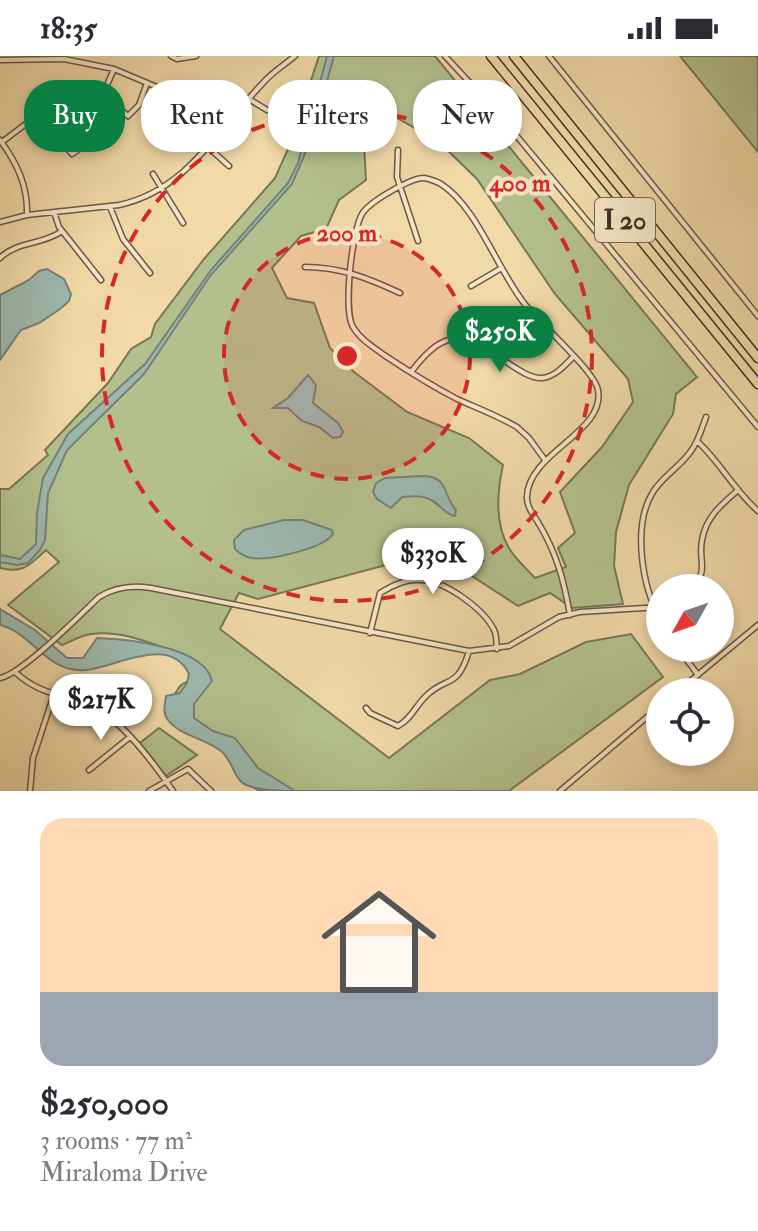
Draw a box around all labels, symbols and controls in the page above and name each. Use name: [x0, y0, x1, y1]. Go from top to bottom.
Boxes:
text: 18:35: [40, 10, 97, 47]
chip: Buy: [24, 80, 125, 152]
chip: Rent: [141, 80, 252, 152]
chip: Filters: [268, 80, 397, 152]
chip: New: [413, 80, 522, 152]
text: 400 m: [488, 168, 551, 199]
road number: I 20: [595, 198, 655, 242]
text: 200 m: [317, 218, 378, 249]
pin: $250K: [444, 306, 556, 374]
text: $250K: [465, 316, 535, 348]
centre of rings: [333, 342, 361, 370]
pin: $330K: [377, 528, 489, 596]
text: $330K: [400, 538, 466, 570]
north arrow: [646, 574, 734, 662]
map controls: [646, 574, 734, 766]
pin: $217K: [45, 674, 157, 742]
button: locate: [646, 678, 734, 766]
text: $217K: [67, 684, 135, 716]
icon: home: [307, 870, 451, 1014]
text: $250,000: [40, 1082, 169, 1125]
text: 3 rooms · 77 m²: [40, 1125, 192, 1157]
text: Miraloma Drive: [40, 1157, 207, 1189]

